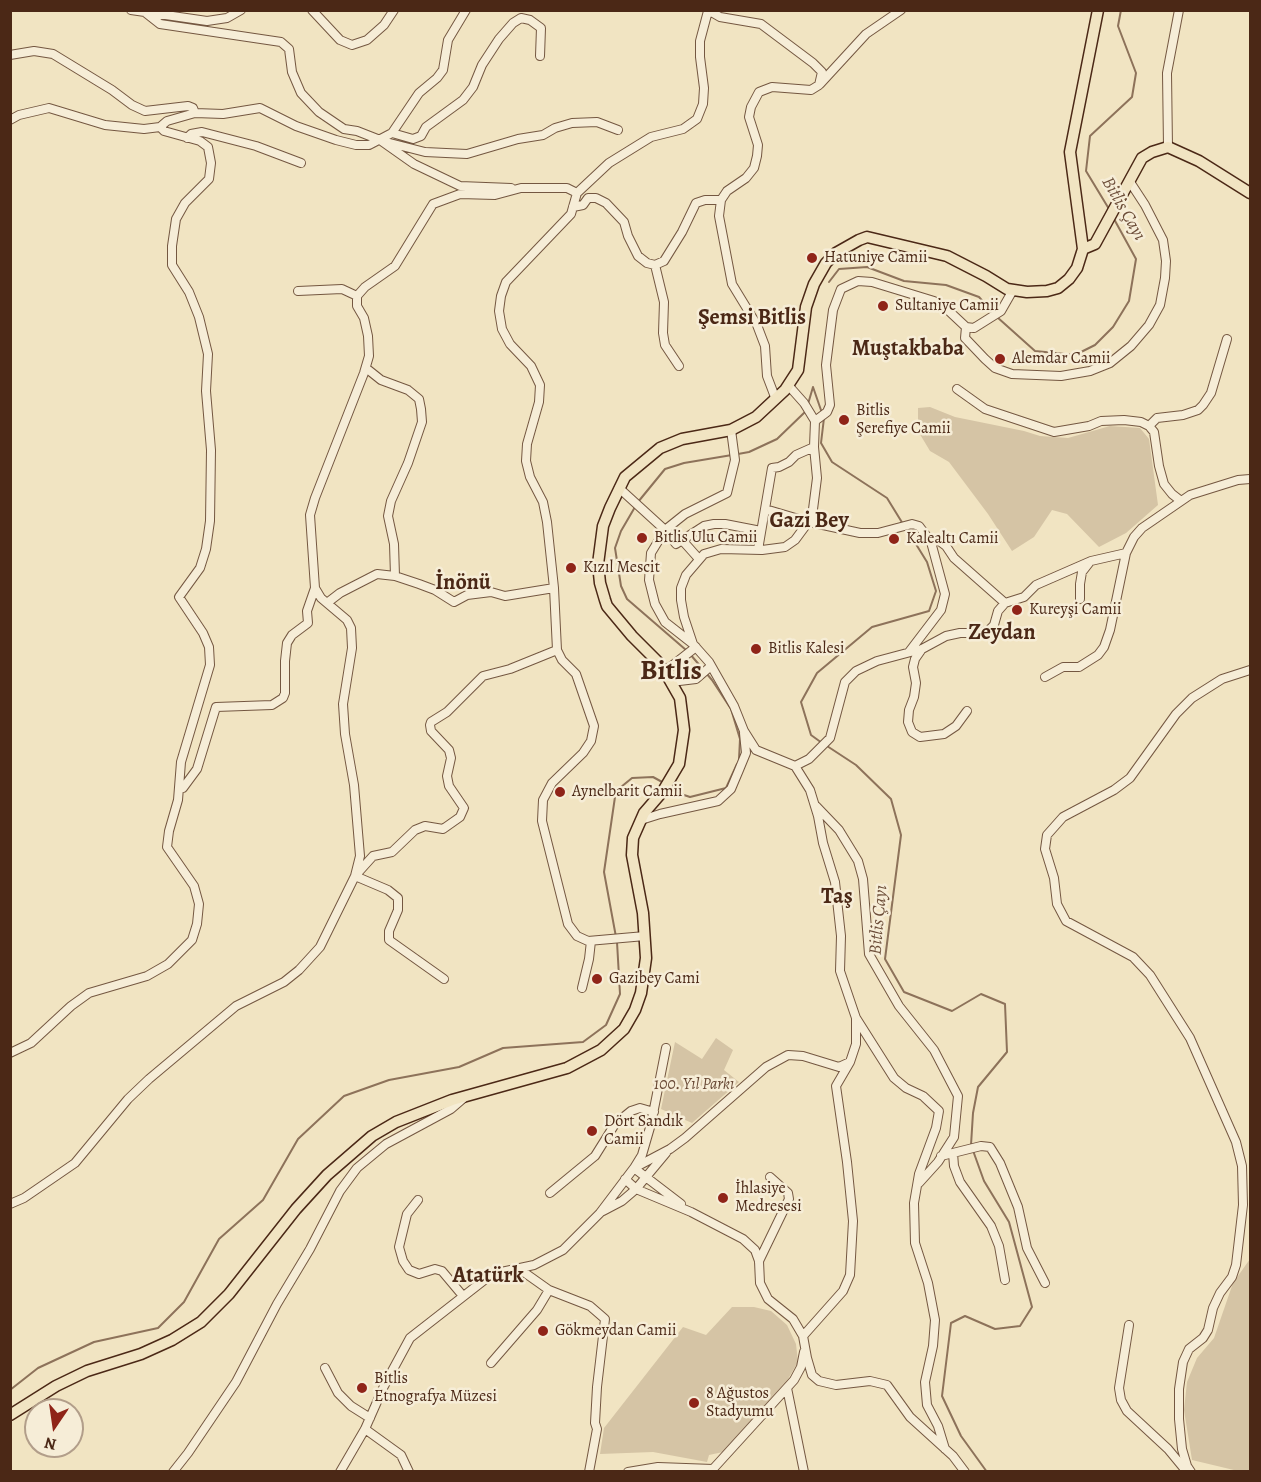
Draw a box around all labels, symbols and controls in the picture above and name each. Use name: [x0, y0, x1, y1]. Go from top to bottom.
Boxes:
water label: Bitlis Çayı: [1096, 173, 1150, 245]
place label: Hatuniye Camii: [824, 248, 927, 268]
marker: Hatuniye Camii: [805, 251, 819, 265]
place label: Sultaniye Camii: [895, 296, 999, 316]
marker: Sultaniye Camii: [876, 299, 890, 313]
district label: Şemsi Bitlis: [698, 306, 806, 332]
district label: Muştakbaba: [852, 337, 964, 363]
place label: Alemdar Camii: [1012, 349, 1111, 369]
marker: Alemdar Camii: [993, 352, 1007, 366]
place label: Bitlis Şerefiye Camii: [856, 401, 951, 439]
marker: Bitlis Şerefiye Camii: [837, 413, 851, 427]
district label: Gazi Bey: [769, 509, 849, 535]
place label: Bitlis Ulu Camii: [654, 528, 758, 548]
place label: Kalealtı Camii: [906, 529, 999, 549]
marker: Bitlis Ulu Camii: [635, 531, 649, 545]
marker: Kalealtı Camii: [887, 532, 901, 546]
place label: Kızıl Mescit: [583, 558, 660, 578]
marker: Kızıl Mescit: [564, 561, 578, 575]
district label: İnönü: [435, 571, 491, 597]
place label: Kureyşi Camii: [1029, 600, 1122, 620]
marker: Kureyşi Camii: [1010, 603, 1024, 617]
district label: Zeydan: [968, 621, 1036, 647]
place label: Bitlis Kalesi: [768, 639, 845, 659]
marker: Bitlis Kalesi: [749, 642, 763, 656]
district label: Bitlis: [640, 655, 702, 689]
place label: Aynelbarit Camii: [572, 782, 682, 802]
marker: Aynelbarit Camii: [553, 785, 567, 799]
water label: Bitlis Çayı: [865, 884, 893, 956]
district label: Taş: [821, 885, 853, 911]
place label: Gazibey Cami: [609, 969, 700, 989]
marker: Gazibey Cami: [590, 972, 604, 986]
park label: 100. Yıl Parkı: [654, 1075, 734, 1095]
place label: Dört Sandık Camii: [604, 1112, 683, 1150]
marker: Dört Sandık Camii: [585, 1124, 599, 1138]
place label: İhlasiye Medresesi: [735, 1179, 802, 1217]
marker: İhlasiye Medresesi: [716, 1191, 730, 1205]
district label: Atatürk: [452, 1264, 524, 1290]
place label: Gökmeydan Camii: [555, 1321, 676, 1341]
marker: Gökmeydan Camii: [536, 1324, 550, 1338]
place label: Bitlis Etnografya Müzesi: [374, 1369, 497, 1407]
marker: Bitlis Etnografya Müzesi: [355, 1381, 369, 1395]
place label: 8 Ağustos Stadyumu: [706, 1384, 774, 1422]
marker: 8 Ağustos Stadyumu: [687, 1396, 701, 1410]
north arrow: [24, 1398, 84, 1458]
text: N: [42, 1432, 59, 1456]

